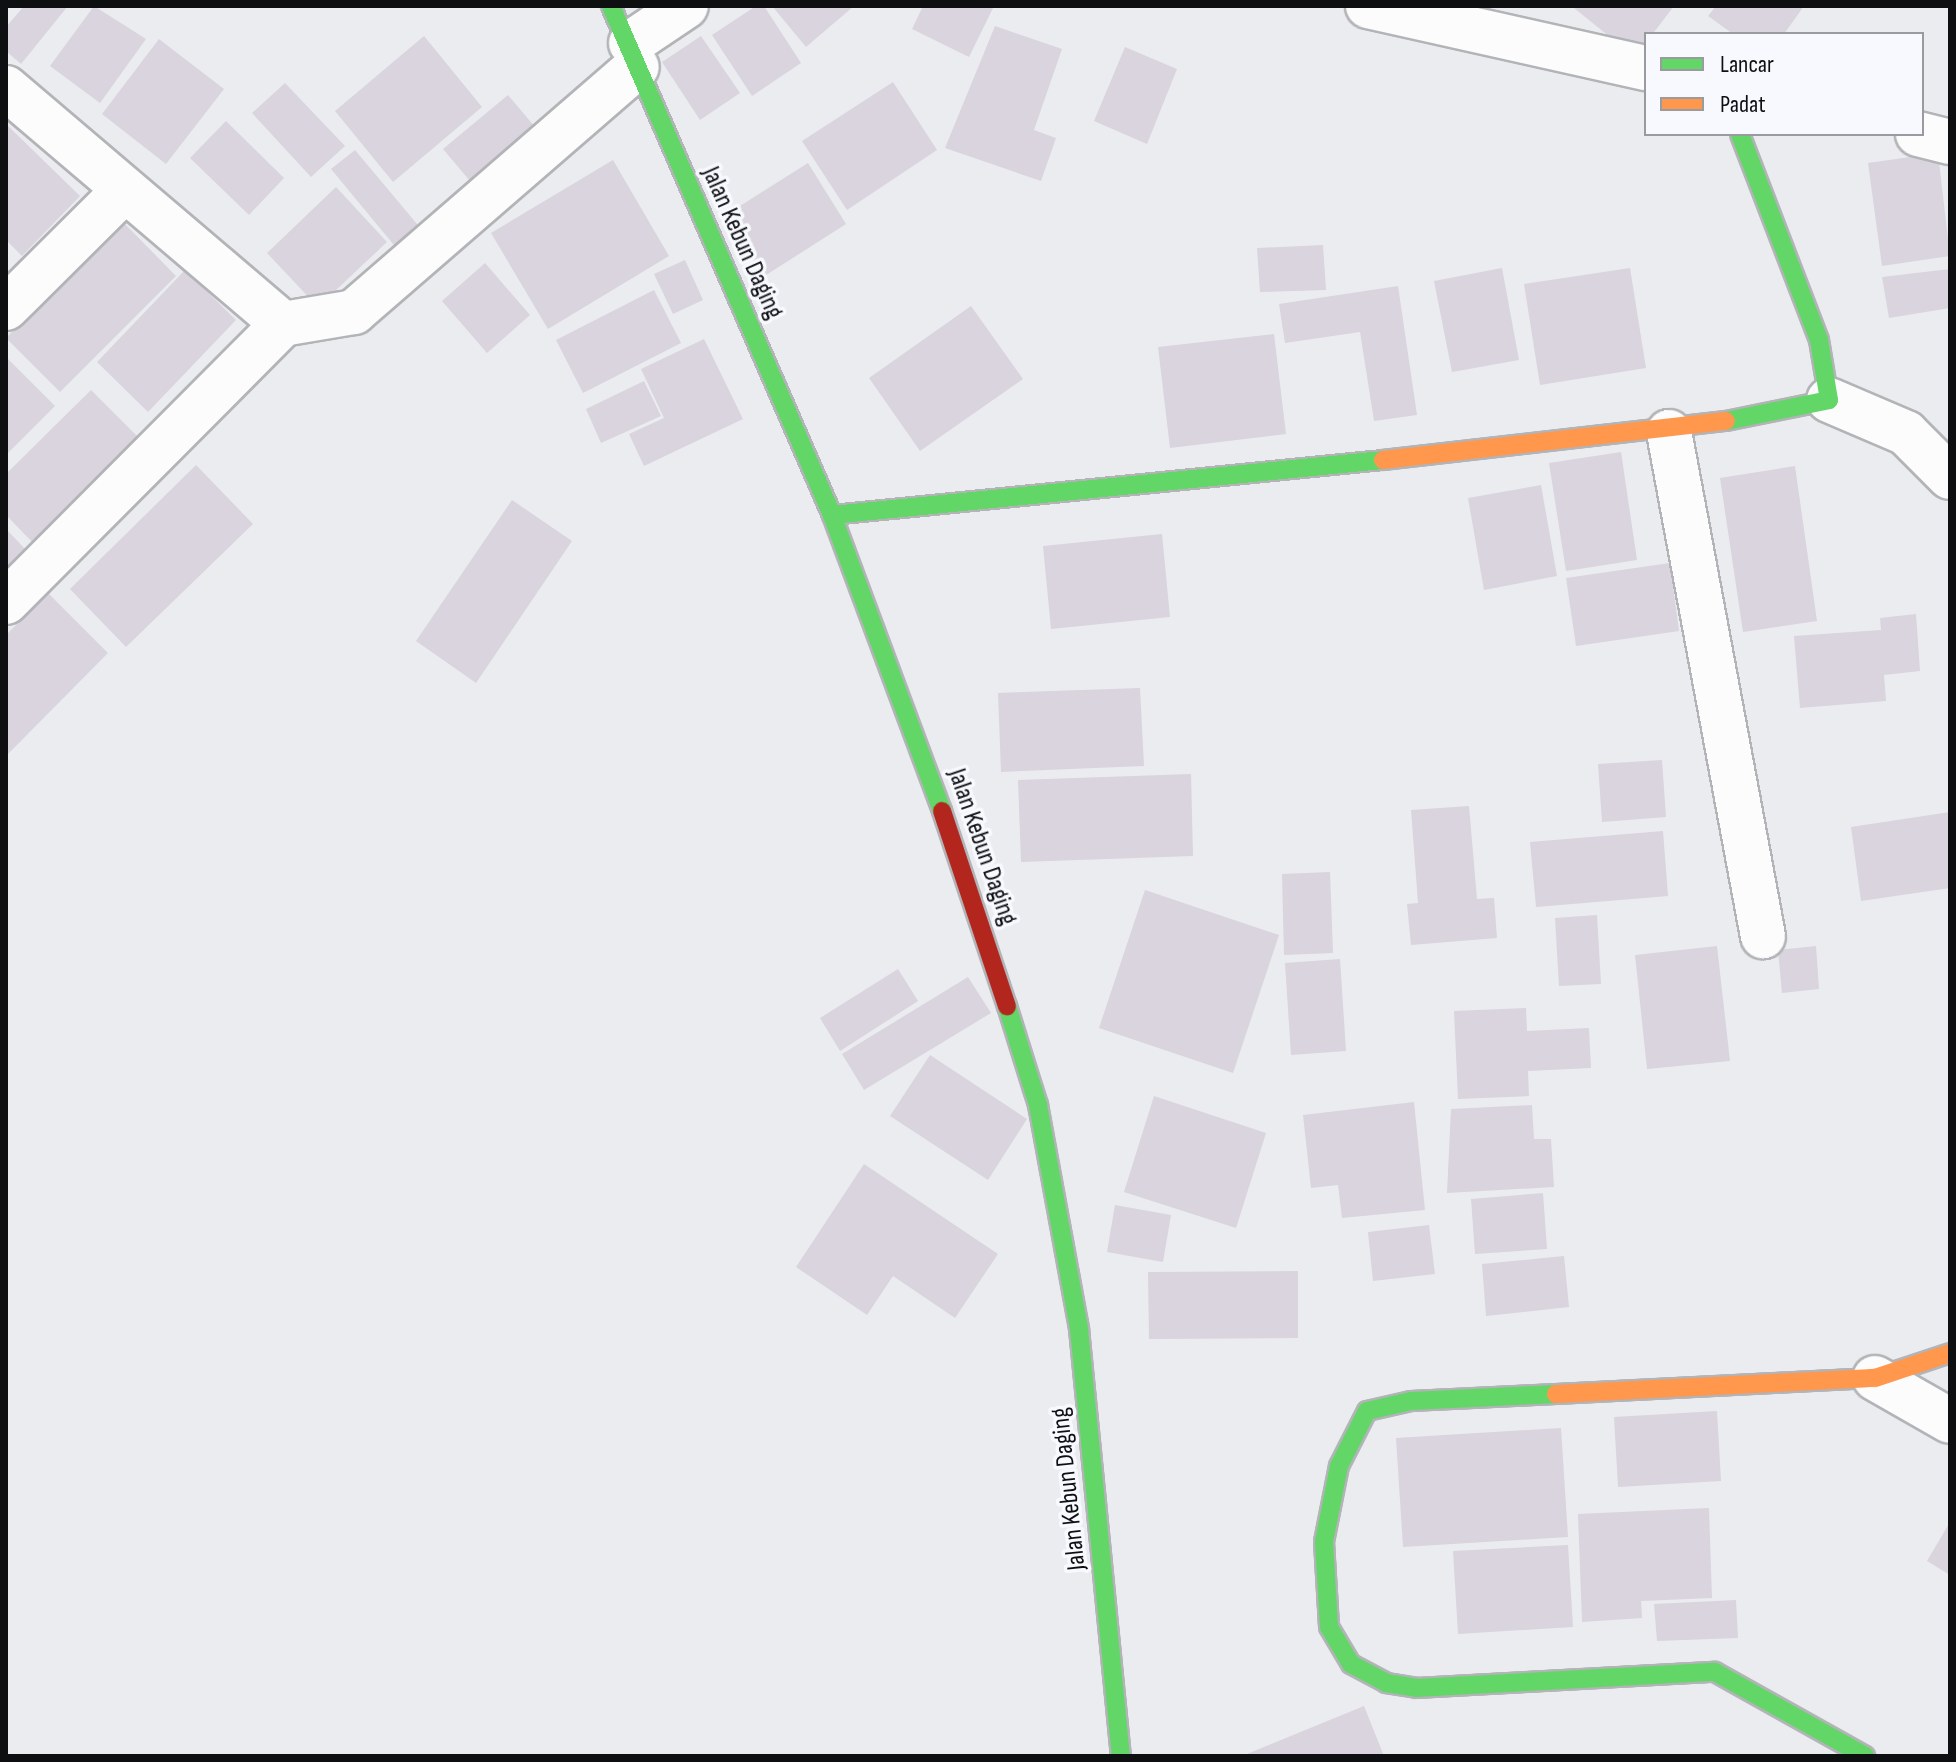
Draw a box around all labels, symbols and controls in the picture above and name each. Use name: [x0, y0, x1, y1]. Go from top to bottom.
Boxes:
legend: [1644, 32, 1924, 136]
text: Lancar: [1720, 50, 1774, 79]
text: Padat: [1720, 90, 1766, 119]
street label: Jalan Kebun Daging: [695, 162, 789, 324]
street label: Jalan Kebun Daging: [941, 765, 1023, 929]
street label: Jalan Kebun Daging: [1045, 1406, 1093, 1572]

